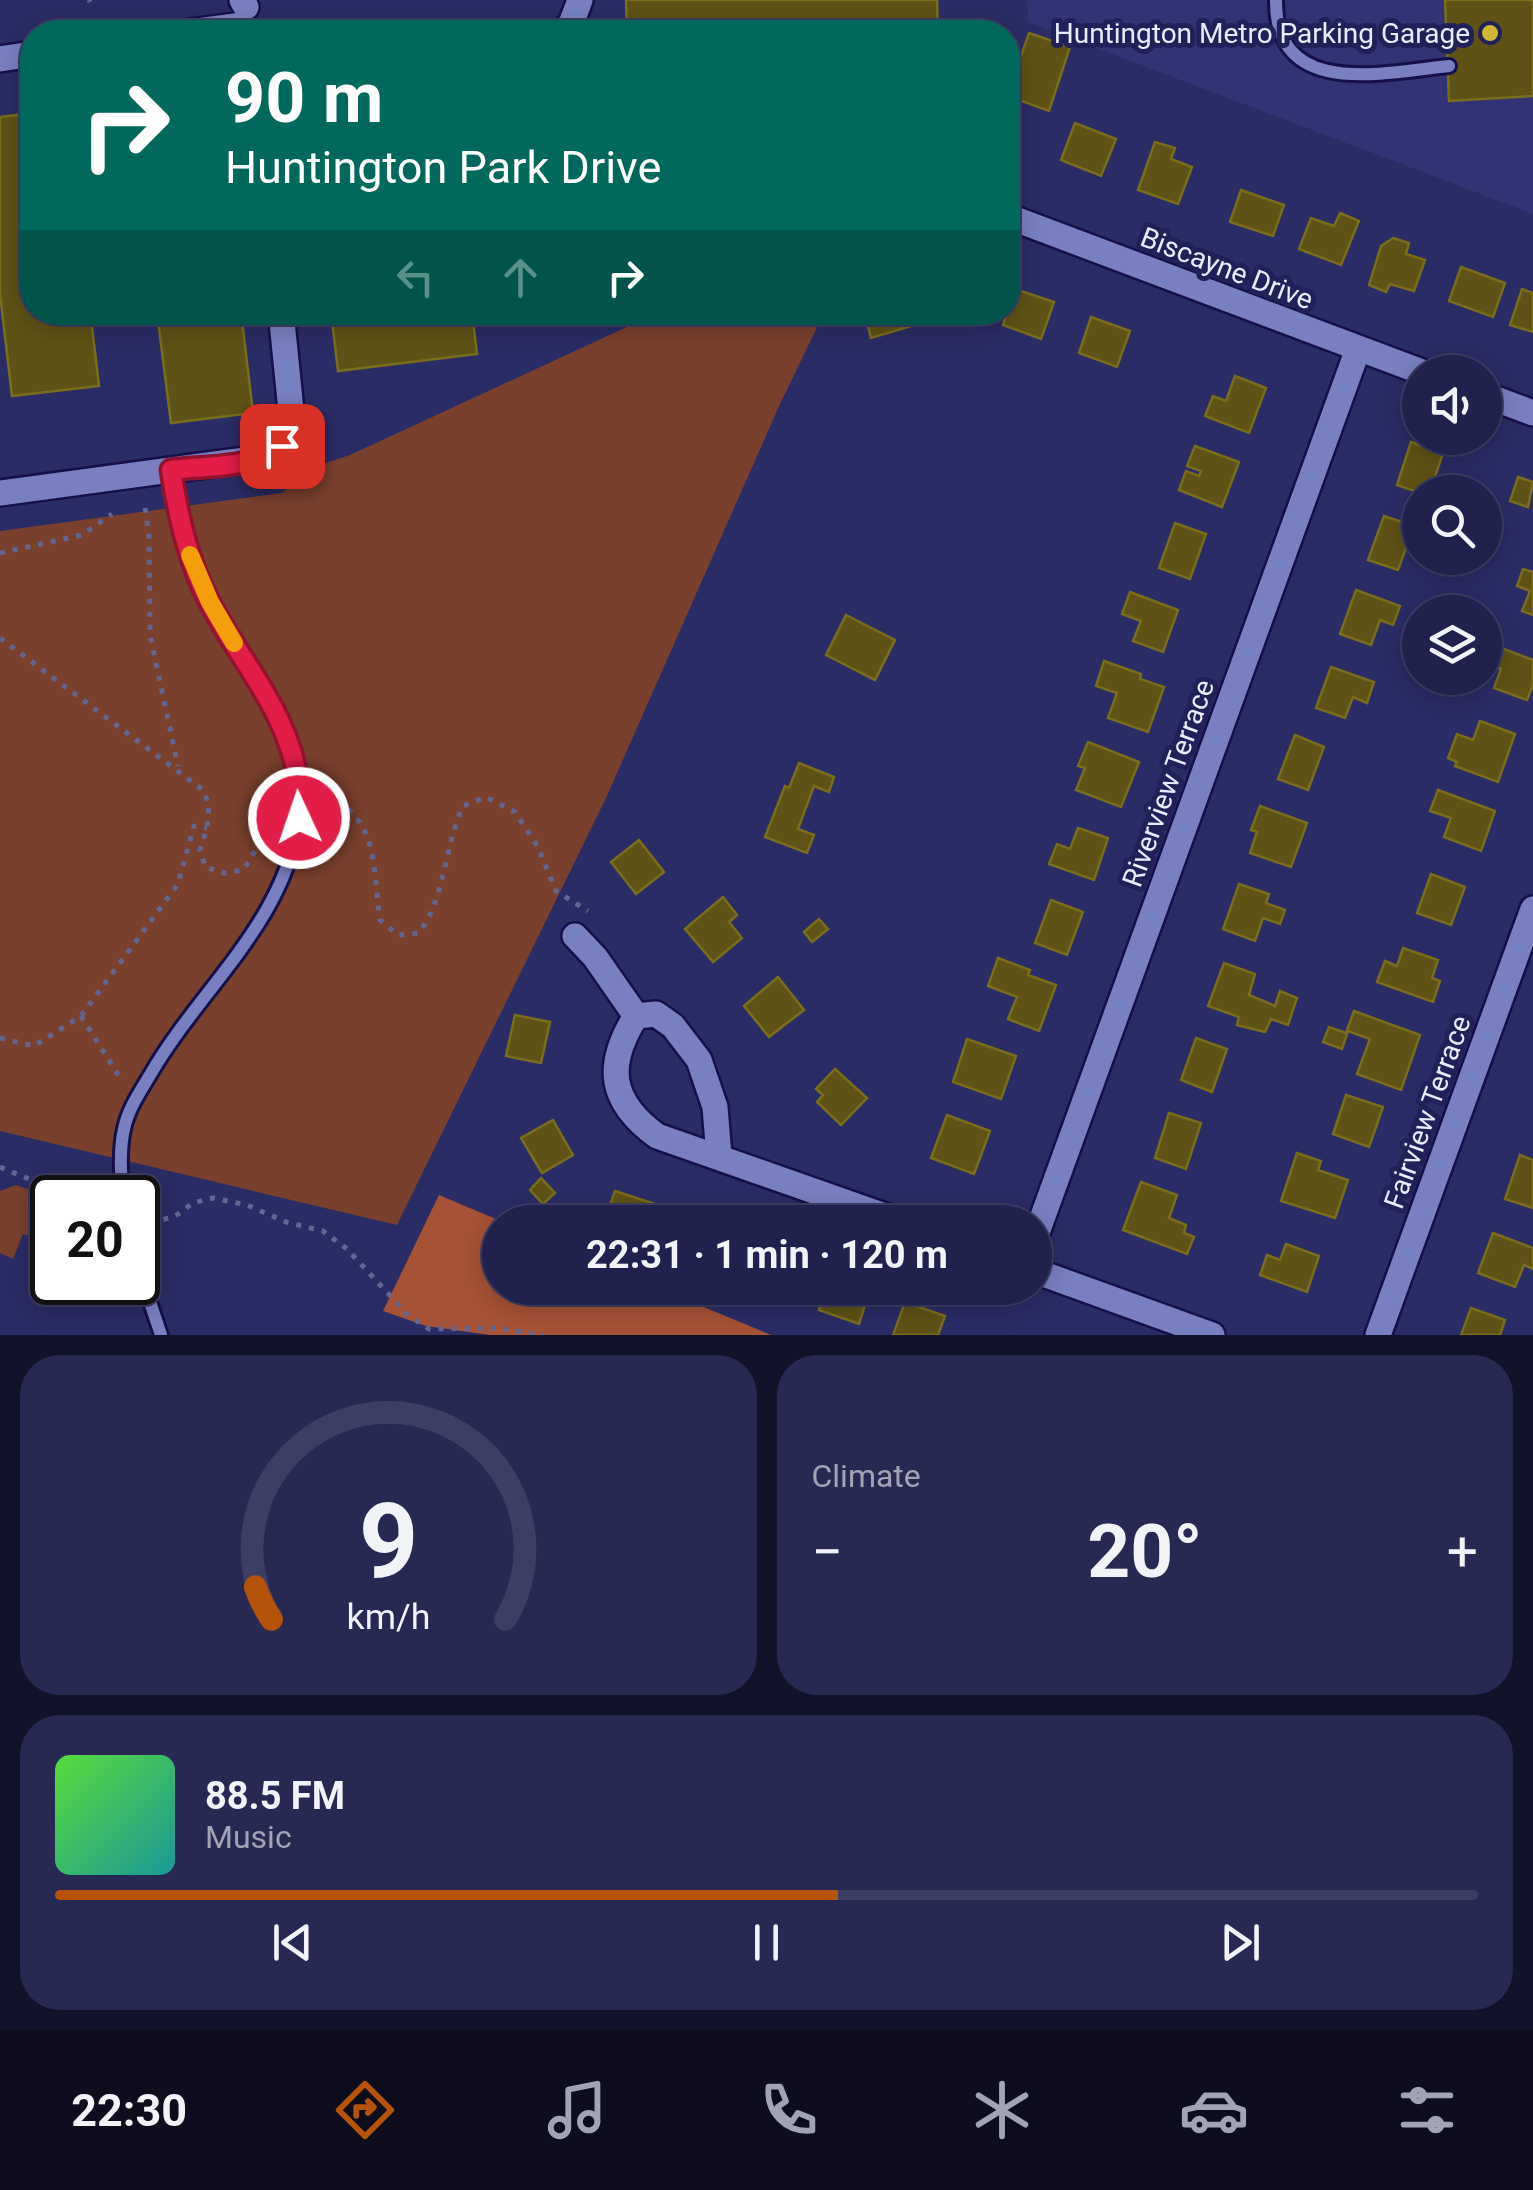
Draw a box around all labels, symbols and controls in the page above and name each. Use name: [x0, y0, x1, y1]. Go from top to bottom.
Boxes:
place label: Huntington Metro Parking Garage: [1054, 17, 1470, 50]
marker: Huntington Metro Parking Garage: [1479, 22, 1501, 44]
text: 90 m: [225, 57, 383, 139]
icon: right: [60, 60, 190, 190]
text: Huntington Park Drive: [225, 141, 661, 194]
street label: Biscayne Drive: [1136, 220, 1318, 316]
icon: left: [388, 250, 443, 305]
icon: ahead: [493, 250, 548, 305]
icon: right: [598, 250, 653, 305]
map controls: [1402, 355, 1502, 695]
button: sound: [1402, 355, 1502, 455]
pin: [240, 404, 325, 489]
icon: arrive: [255, 419, 310, 474]
button: search: [1402, 475, 1502, 575]
button: layers: [1402, 595, 1502, 695]
street label: Riverview Terrace: [1116, 675, 1221, 891]
position arrow: [247, 766, 351, 870]
street label: Fairview Terrace: [1377, 1011, 1478, 1213]
speed limit sign: 20: [30, 1175, 160, 1305]
text: 22:31 · 1 min · 120 m: [586, 1233, 948, 1277]
text: Climate: [812, 1457, 921, 1495]
text: 9: [358, 1481, 418, 1602]
text: 20°: [1087, 1507, 1203, 1595]
text: −: [812, 1520, 843, 1584]
text: +: [1447, 1520, 1478, 1584]
text: km/h: [346, 1596, 430, 1638]
text: 88.5 FM: [205, 1774, 345, 1818]
text: Music: [205, 1818, 292, 1856]
icon: previous: [265, 1915, 320, 1970]
icon: pause: [739, 1915, 794, 1970]
icon: next: [1213, 1915, 1268, 1970]
icon: directions: [330, 2075, 400, 2145]
icon: music: [542, 2075, 612, 2145]
icon: phone: [754, 2075, 824, 2145]
icon: climate: [967, 2075, 1037, 2145]
icon: car: [1179, 2075, 1249, 2145]
icon: filters: [1392, 2075, 1462, 2145]
text: 22:30: [71, 2084, 187, 2137]

